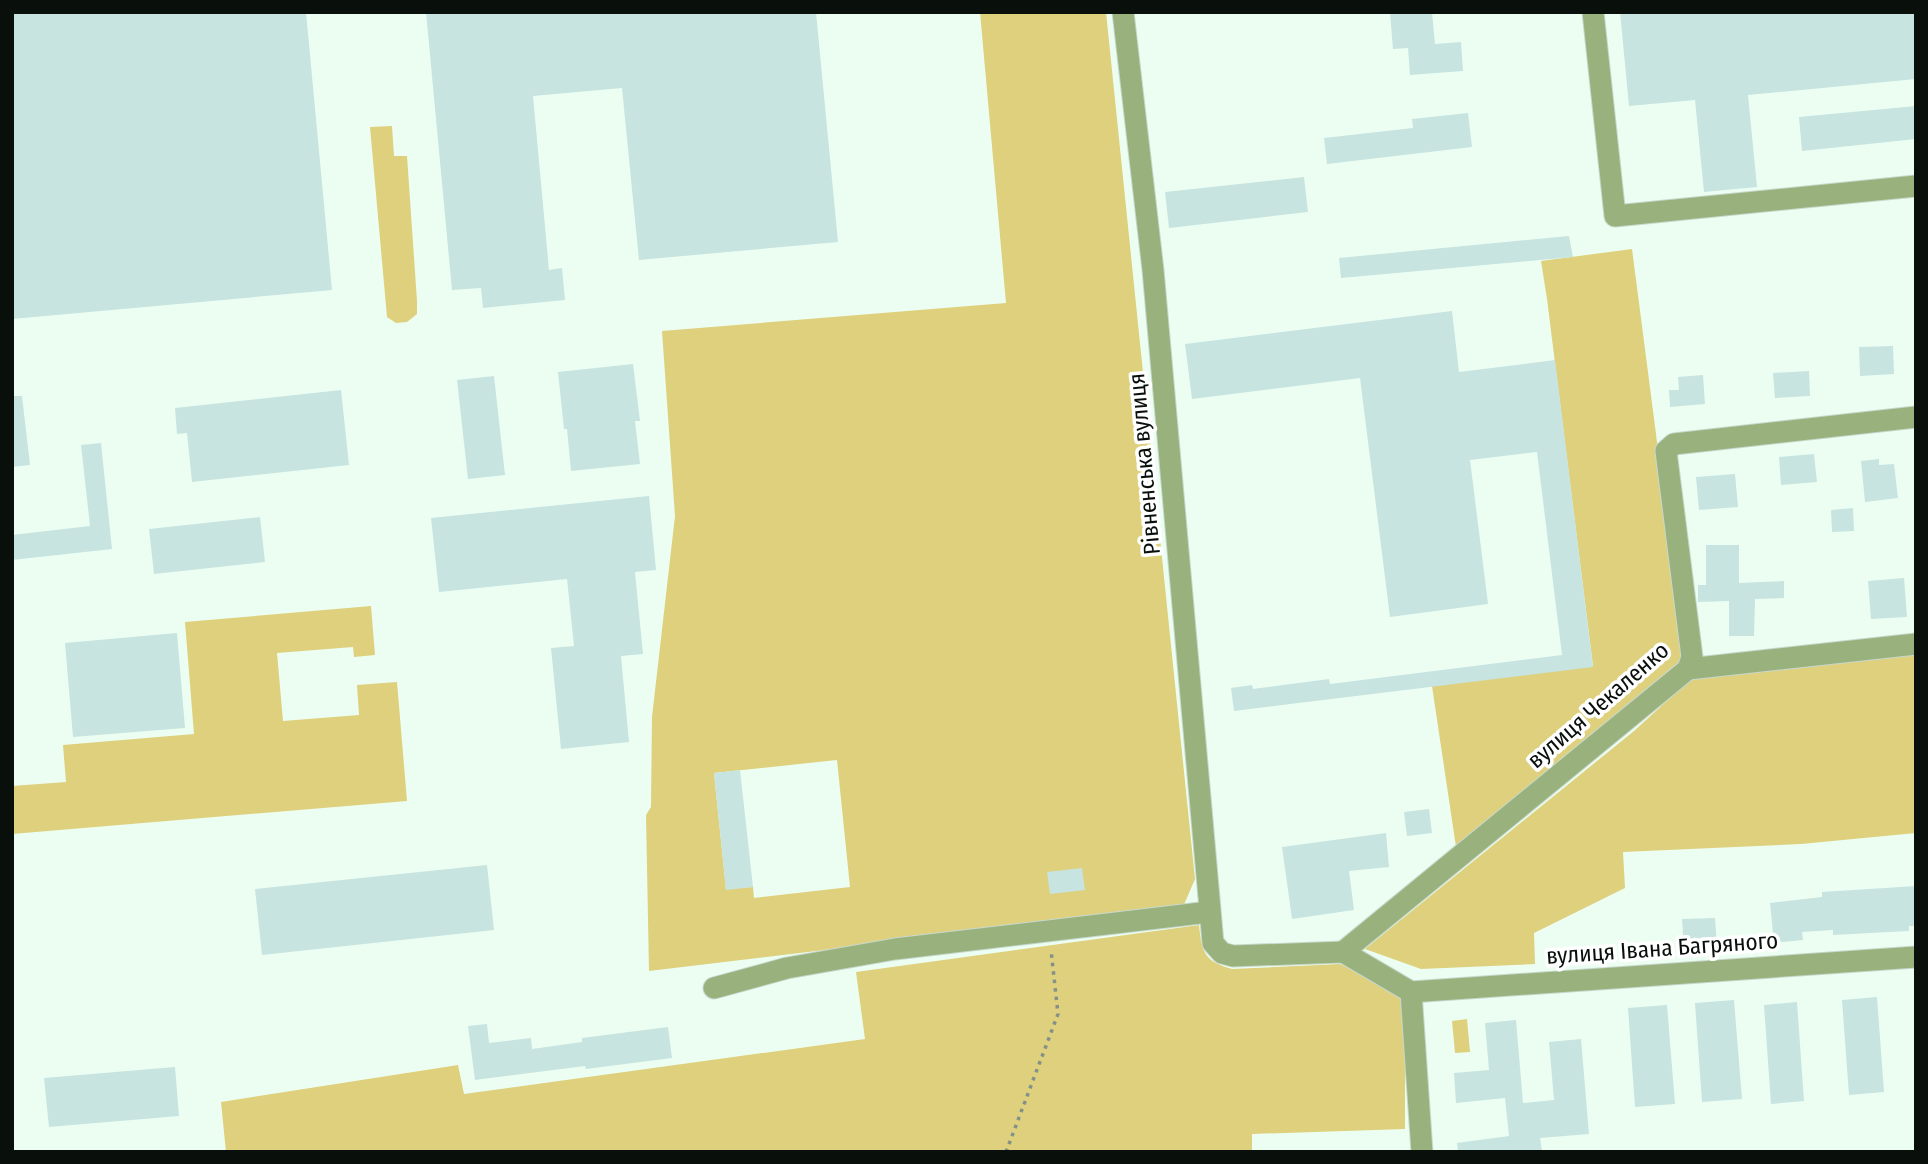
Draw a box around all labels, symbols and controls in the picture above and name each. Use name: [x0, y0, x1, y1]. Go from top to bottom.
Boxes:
street label: Рівненська вулиця: [1122, 372, 1166, 556]
street label: вулиця Чекаленко: [1522, 636, 1674, 774]
street label: вулиця Івана Багряного: [1545, 926, 1779, 970]

